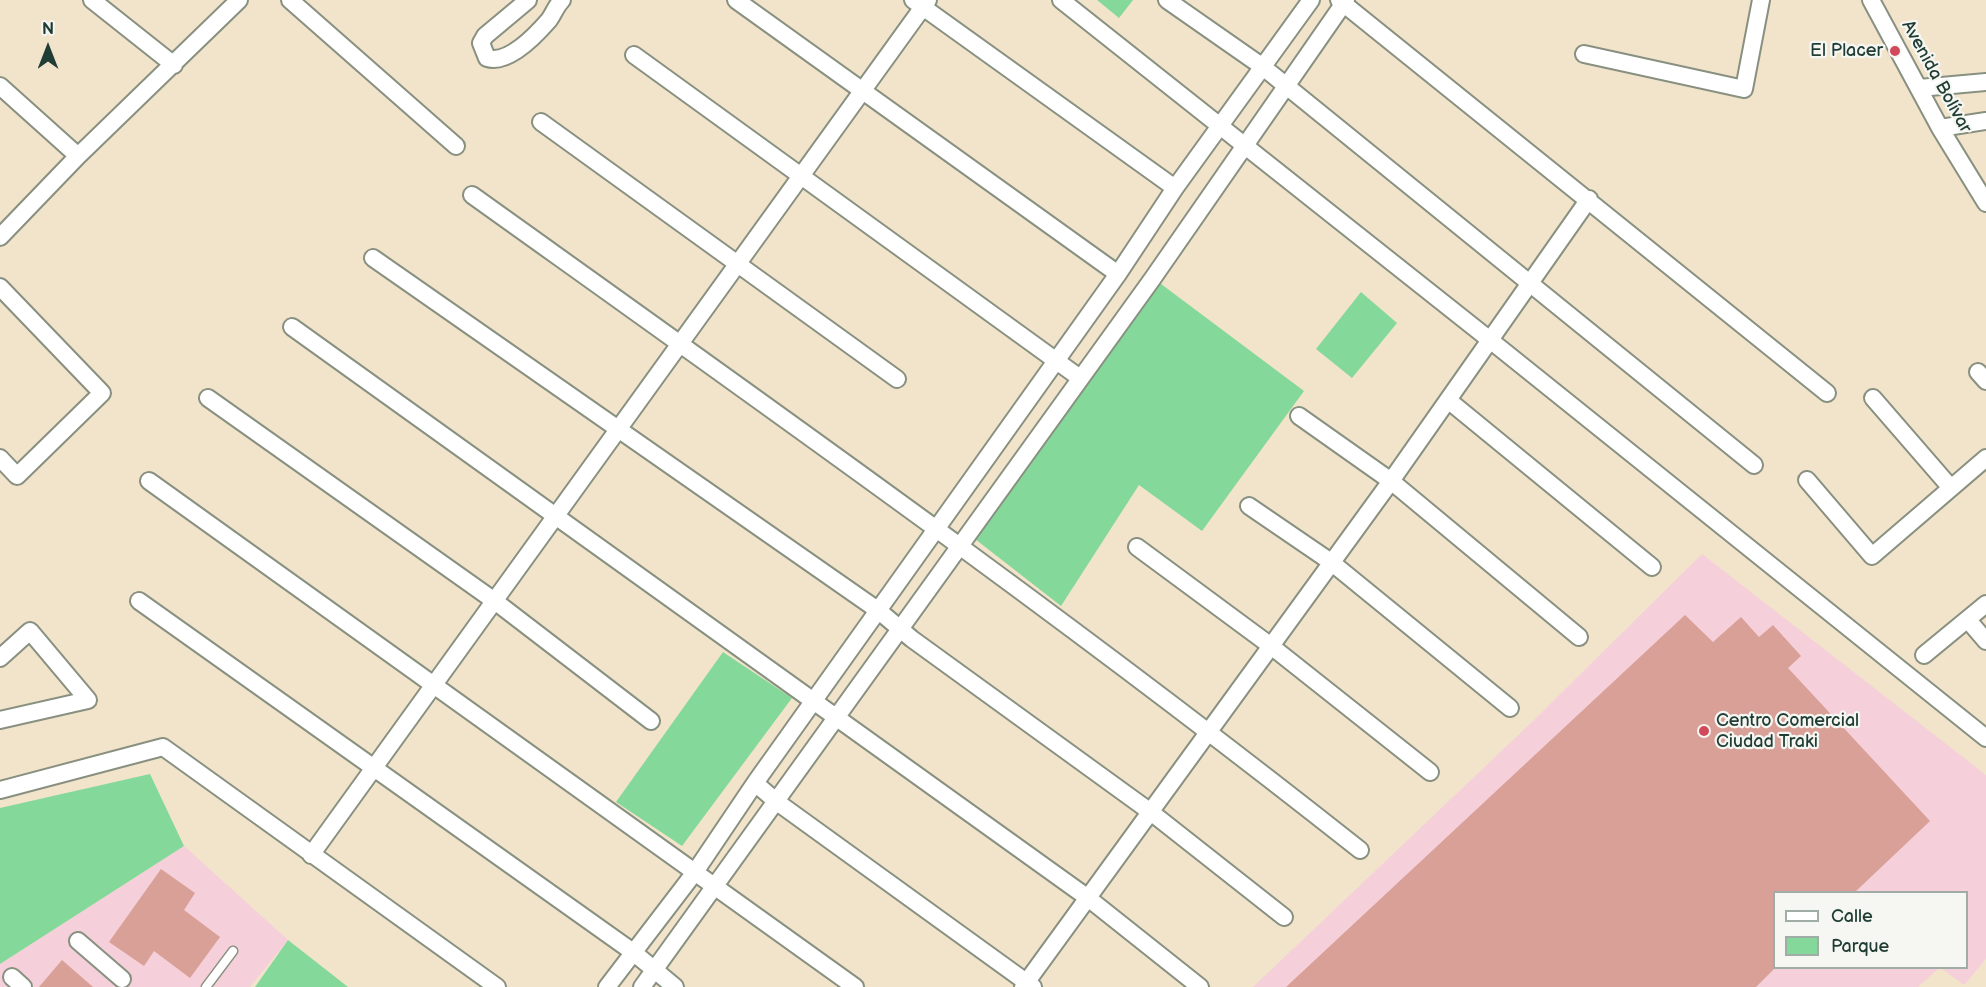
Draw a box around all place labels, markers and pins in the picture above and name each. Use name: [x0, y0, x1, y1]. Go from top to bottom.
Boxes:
place label: El Placer: [1810, 40, 1883, 62]
marker: El Placer: [1888, 44, 1902, 58]
place label: Centro Comercial Ciudad Traki: [1716, 710, 1859, 752]
marker: Centro Comercial Ciudad Traki: [1697, 724, 1711, 738]

